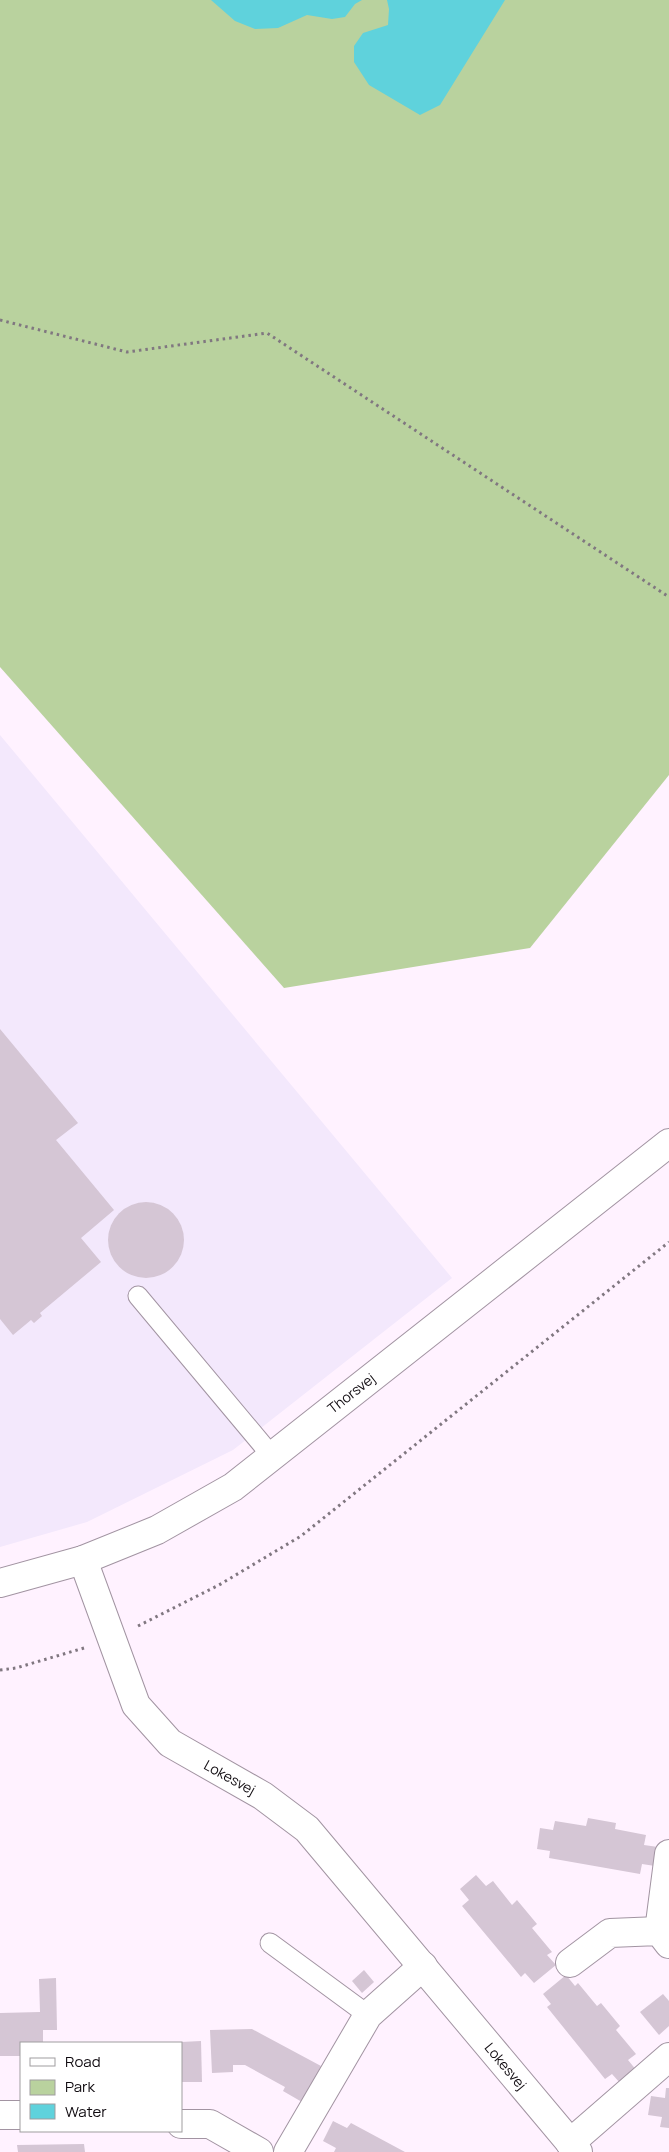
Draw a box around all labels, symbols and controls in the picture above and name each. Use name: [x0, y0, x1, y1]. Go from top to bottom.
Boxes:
street label: Thorsvej: [323, 1368, 379, 1418]
street label: Lokesvej: [201, 1755, 259, 1799]
street label: Lokesvej: [481, 2038, 531, 2094]
legend: [20, 2042, 182, 2132]
text: Road: [65, 2051, 101, 2072]
text: Park: [65, 2076, 95, 2097]
text: Water: [65, 2101, 107, 2122]

